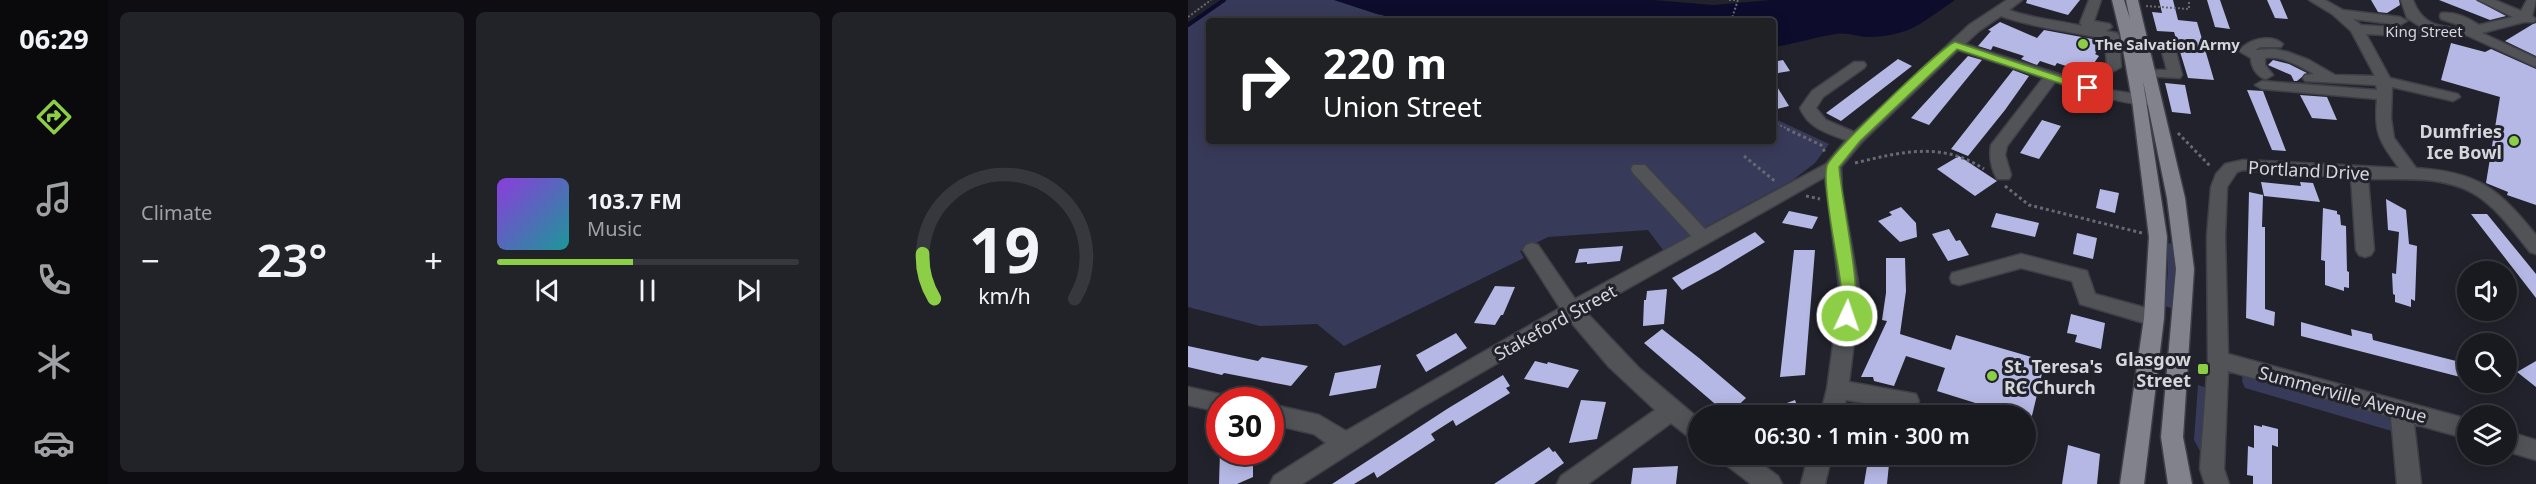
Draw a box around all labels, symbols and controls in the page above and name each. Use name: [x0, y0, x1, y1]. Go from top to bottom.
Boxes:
text: 06:29: [19, 20, 89, 57]
street label: King Street: [2385, 21, 2463, 41]
text: 220 m: [1323, 34, 1447, 91]
place label: The Salvation Army: [2095, 34, 2240, 54]
marker: The Salvation Army: [2076, 37, 2090, 51]
icon: right: [1224, 42, 1302, 120]
pin: [2062, 62, 2113, 113]
icon: arrive: [2071, 71, 2104, 104]
text: Union Street: [1323, 88, 1482, 125]
icon: directions: [33, 96, 75, 138]
place label: Dumfries Ice Bowl: [2419, 119, 2502, 164]
marker: Dumfries Ice Bowl: [2507, 134, 2521, 148]
street label: Portland Drive: [2248, 155, 2370, 185]
icon: music: [33, 178, 75, 220]
text: 103.7 FM: [587, 185, 682, 215]
text: Climate: [141, 199, 212, 226]
text: 19: [968, 206, 1040, 291]
text: Music: [587, 215, 642, 242]
text: 23°: [257, 229, 327, 290]
text: −: [141, 238, 160, 283]
text: +: [424, 238, 443, 283]
icon: phone: [33, 259, 75, 301]
map controls: [2457, 261, 2517, 465]
button: sound: [2457, 261, 2517, 321]
icon: previous: [531, 274, 564, 307]
icon: pause: [631, 274, 664, 307]
icon: next: [732, 274, 765, 307]
street label: Stakeford Street: [1490, 278, 1621, 366]
text: km/h: [978, 281, 1030, 310]
position arrow: [1815, 284, 1879, 348]
button: search: [2457, 333, 2517, 393]
icon: climate: [33, 341, 75, 383]
place label: Glasgow Street: [2115, 347, 2192, 392]
place label: St. Teresa's RC Church: [2004, 354, 2103, 399]
street label: Summerville Avenue: [2256, 360, 2430, 428]
marker: Glasgow Street: [2196, 362, 2210, 376]
marker: St. Teresa's RC Church: [1985, 369, 1999, 383]
speed limit sign: 30: [1206, 387, 1284, 465]
button: layers: [2457, 405, 2517, 465]
text: 06:30 · 1 min · 300 m: [1754, 420, 1970, 450]
icon: car: [33, 422, 75, 464]

